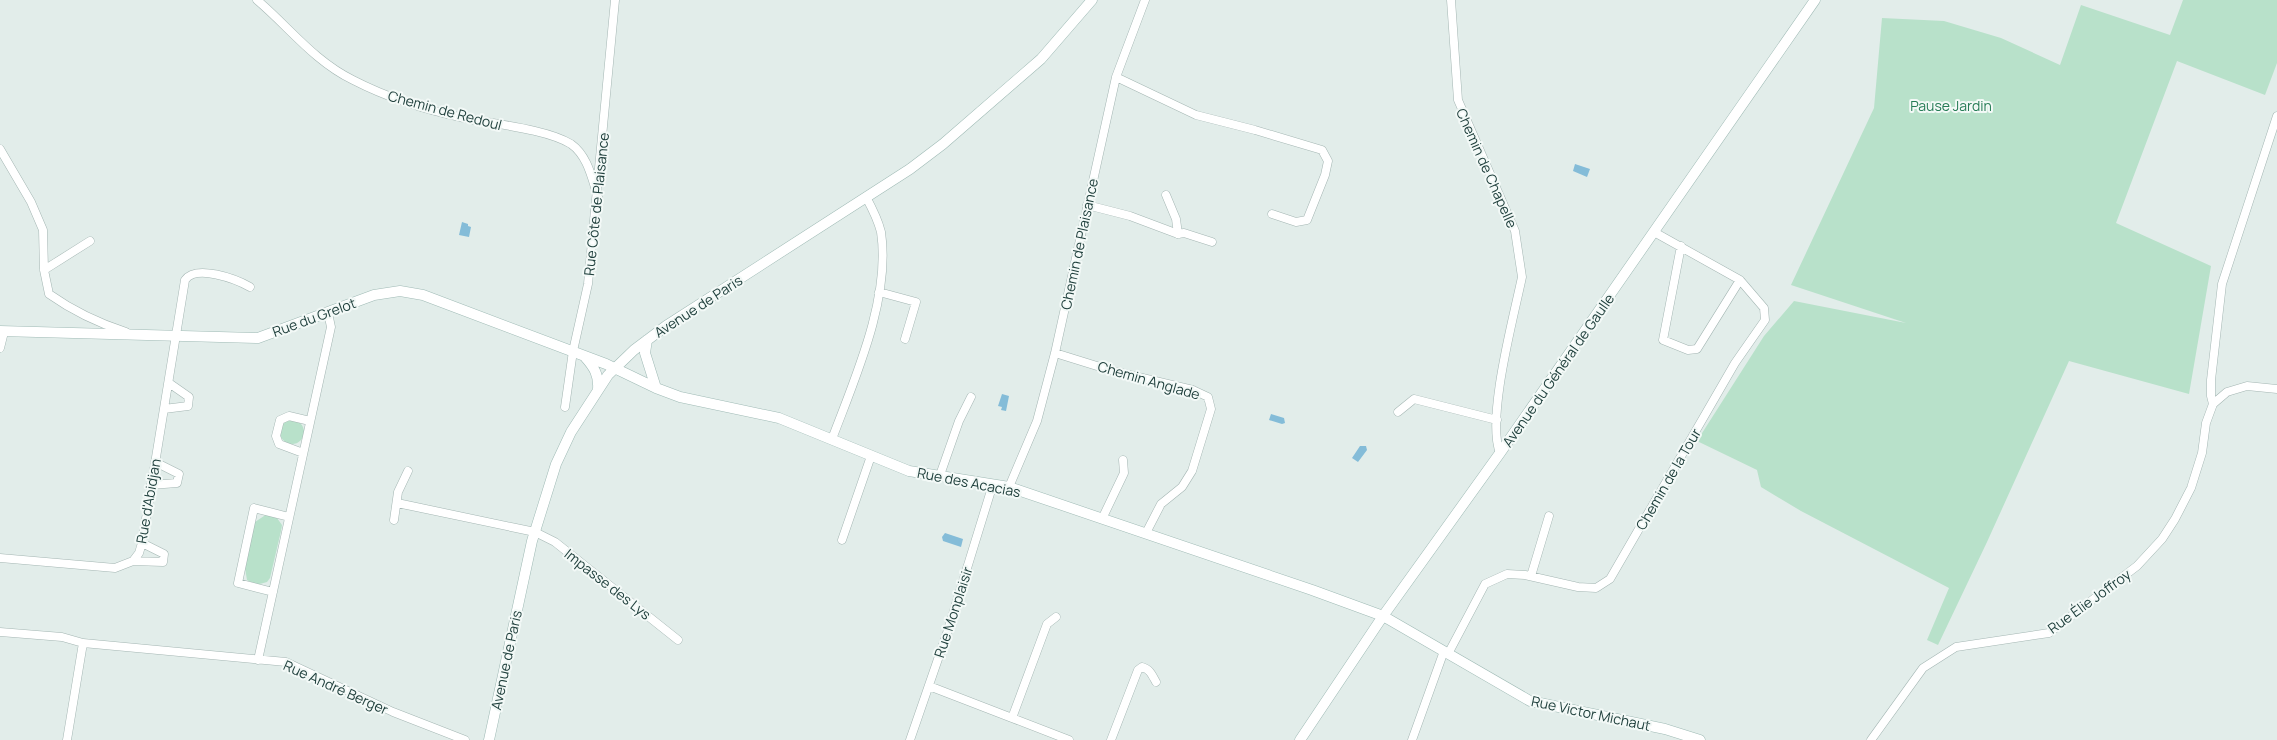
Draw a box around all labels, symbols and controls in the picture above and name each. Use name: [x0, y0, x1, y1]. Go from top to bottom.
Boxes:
street label: Chemin de Redoul: [386, 86, 504, 134]
park label: Pause Jardin: [1910, 96, 1992, 115]
street label: Chemin de Chapelle: [1452, 105, 1522, 231]
street label: Rue Côte de Plaisance: [579, 131, 613, 277]
street label: Chemin de Plaisance: [1056, 177, 1102, 311]
street label: Avenue de Paris: [650, 270, 746, 342]
street label: Avenue du Général de Gaulle: [1498, 290, 1618, 450]
street label: Rue du Grelot: [270, 293, 359, 341]
street label: Chemin Anglade: [1096, 356, 1202, 404]
street label: Chemin de la Tour: [1631, 425, 1705, 533]
street label: Rue d'Abidjan: [131, 457, 165, 545]
street label: Rue des Acacias: [916, 463, 1022, 501]
street label: Impasse des Lys: [561, 544, 655, 624]
street label: Rue Monplaisir: [929, 564, 977, 660]
street label: Rue Élie Joffroy: [2044, 564, 2135, 637]
street label: Avenue de Paris: [486, 608, 526, 712]
street label: Rue André Berger: [281, 655, 391, 719]
street label: Rue Victor Michaut: [1530, 691, 1653, 735]

